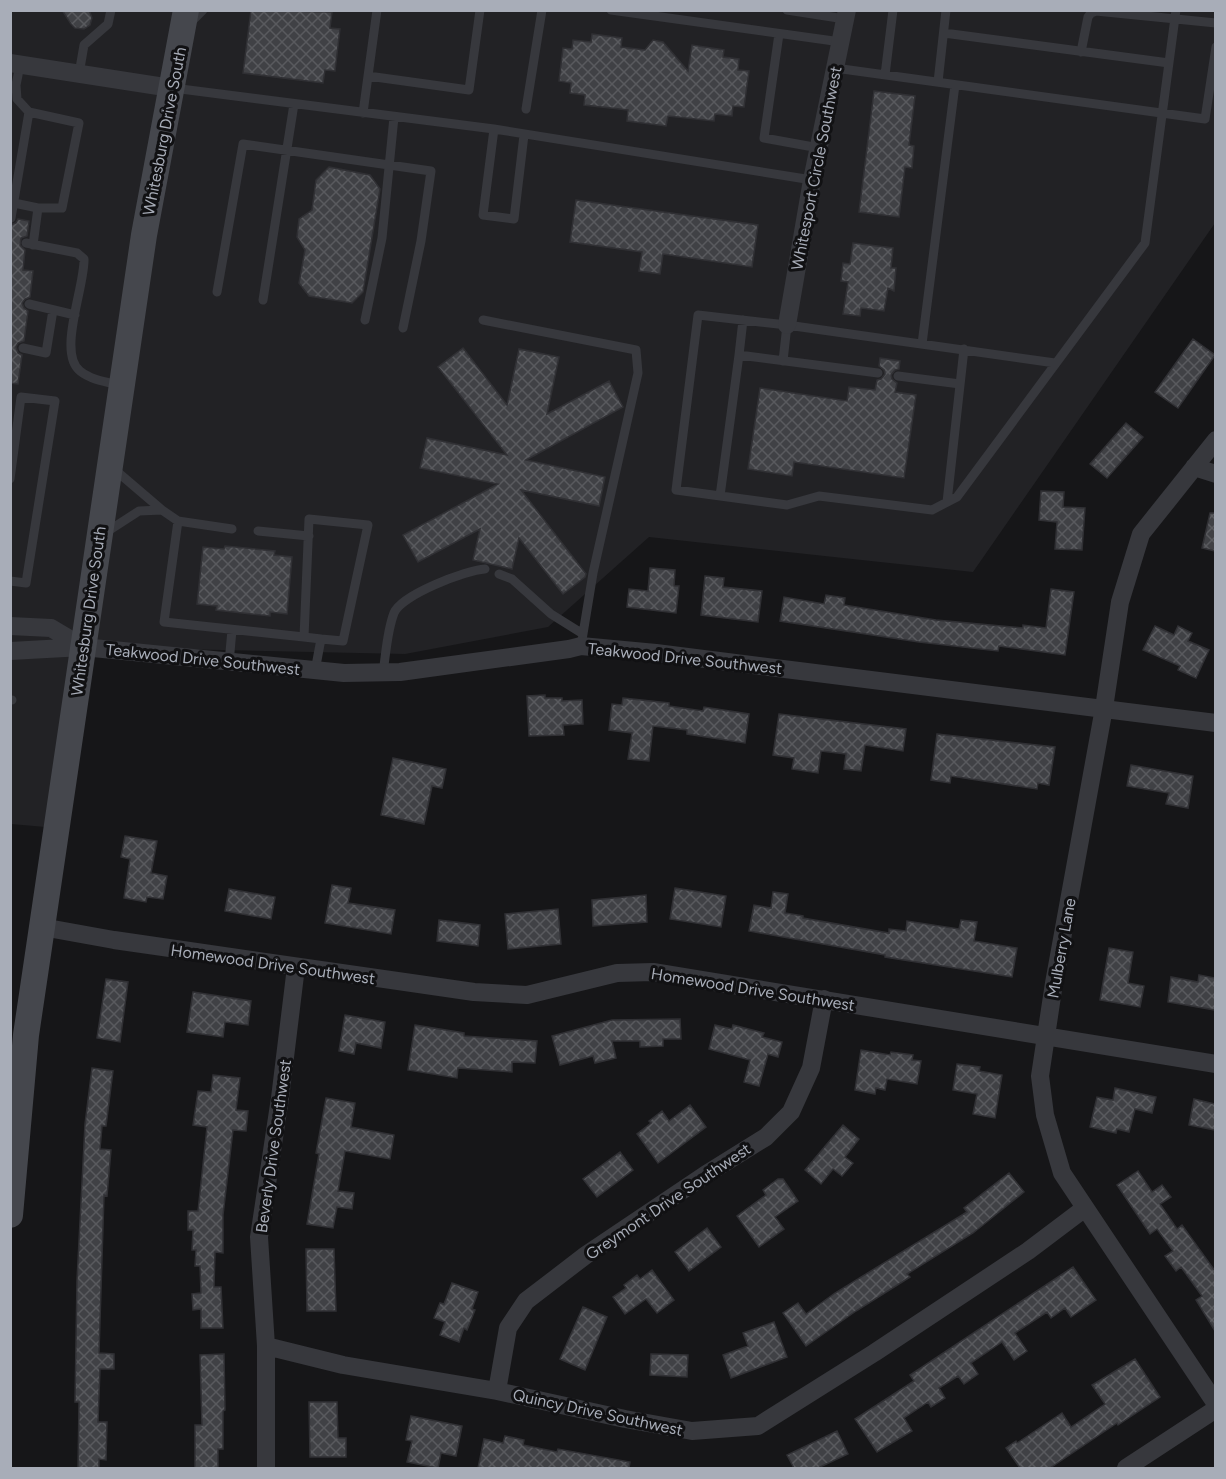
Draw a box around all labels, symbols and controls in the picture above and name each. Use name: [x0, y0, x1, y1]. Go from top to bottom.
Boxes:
street label: Whitesburg Drive South: [139, 45, 190, 217]
street label: Whitesport Circle Southwest: [787, 65, 846, 272]
street label: Whitesburg Drive South: [67, 525, 110, 697]
street label: Teakwood Drive Southwest: [587, 639, 783, 678]
street label: Teakwood Drive Southwest: [105, 640, 301, 679]
street label: Mulberry Lane: [1043, 896, 1080, 1000]
street label: Homewood Drive Southwest: [170, 941, 376, 988]
street label: Homewood Drive Southwest: [650, 964, 856, 1015]
street label: Beverly Drive Southwest: [252, 1058, 295, 1234]
street label: Greymont Drive Southwest: [582, 1139, 754, 1264]
street label: Quincy Drive Southwest: [511, 1385, 685, 1440]

